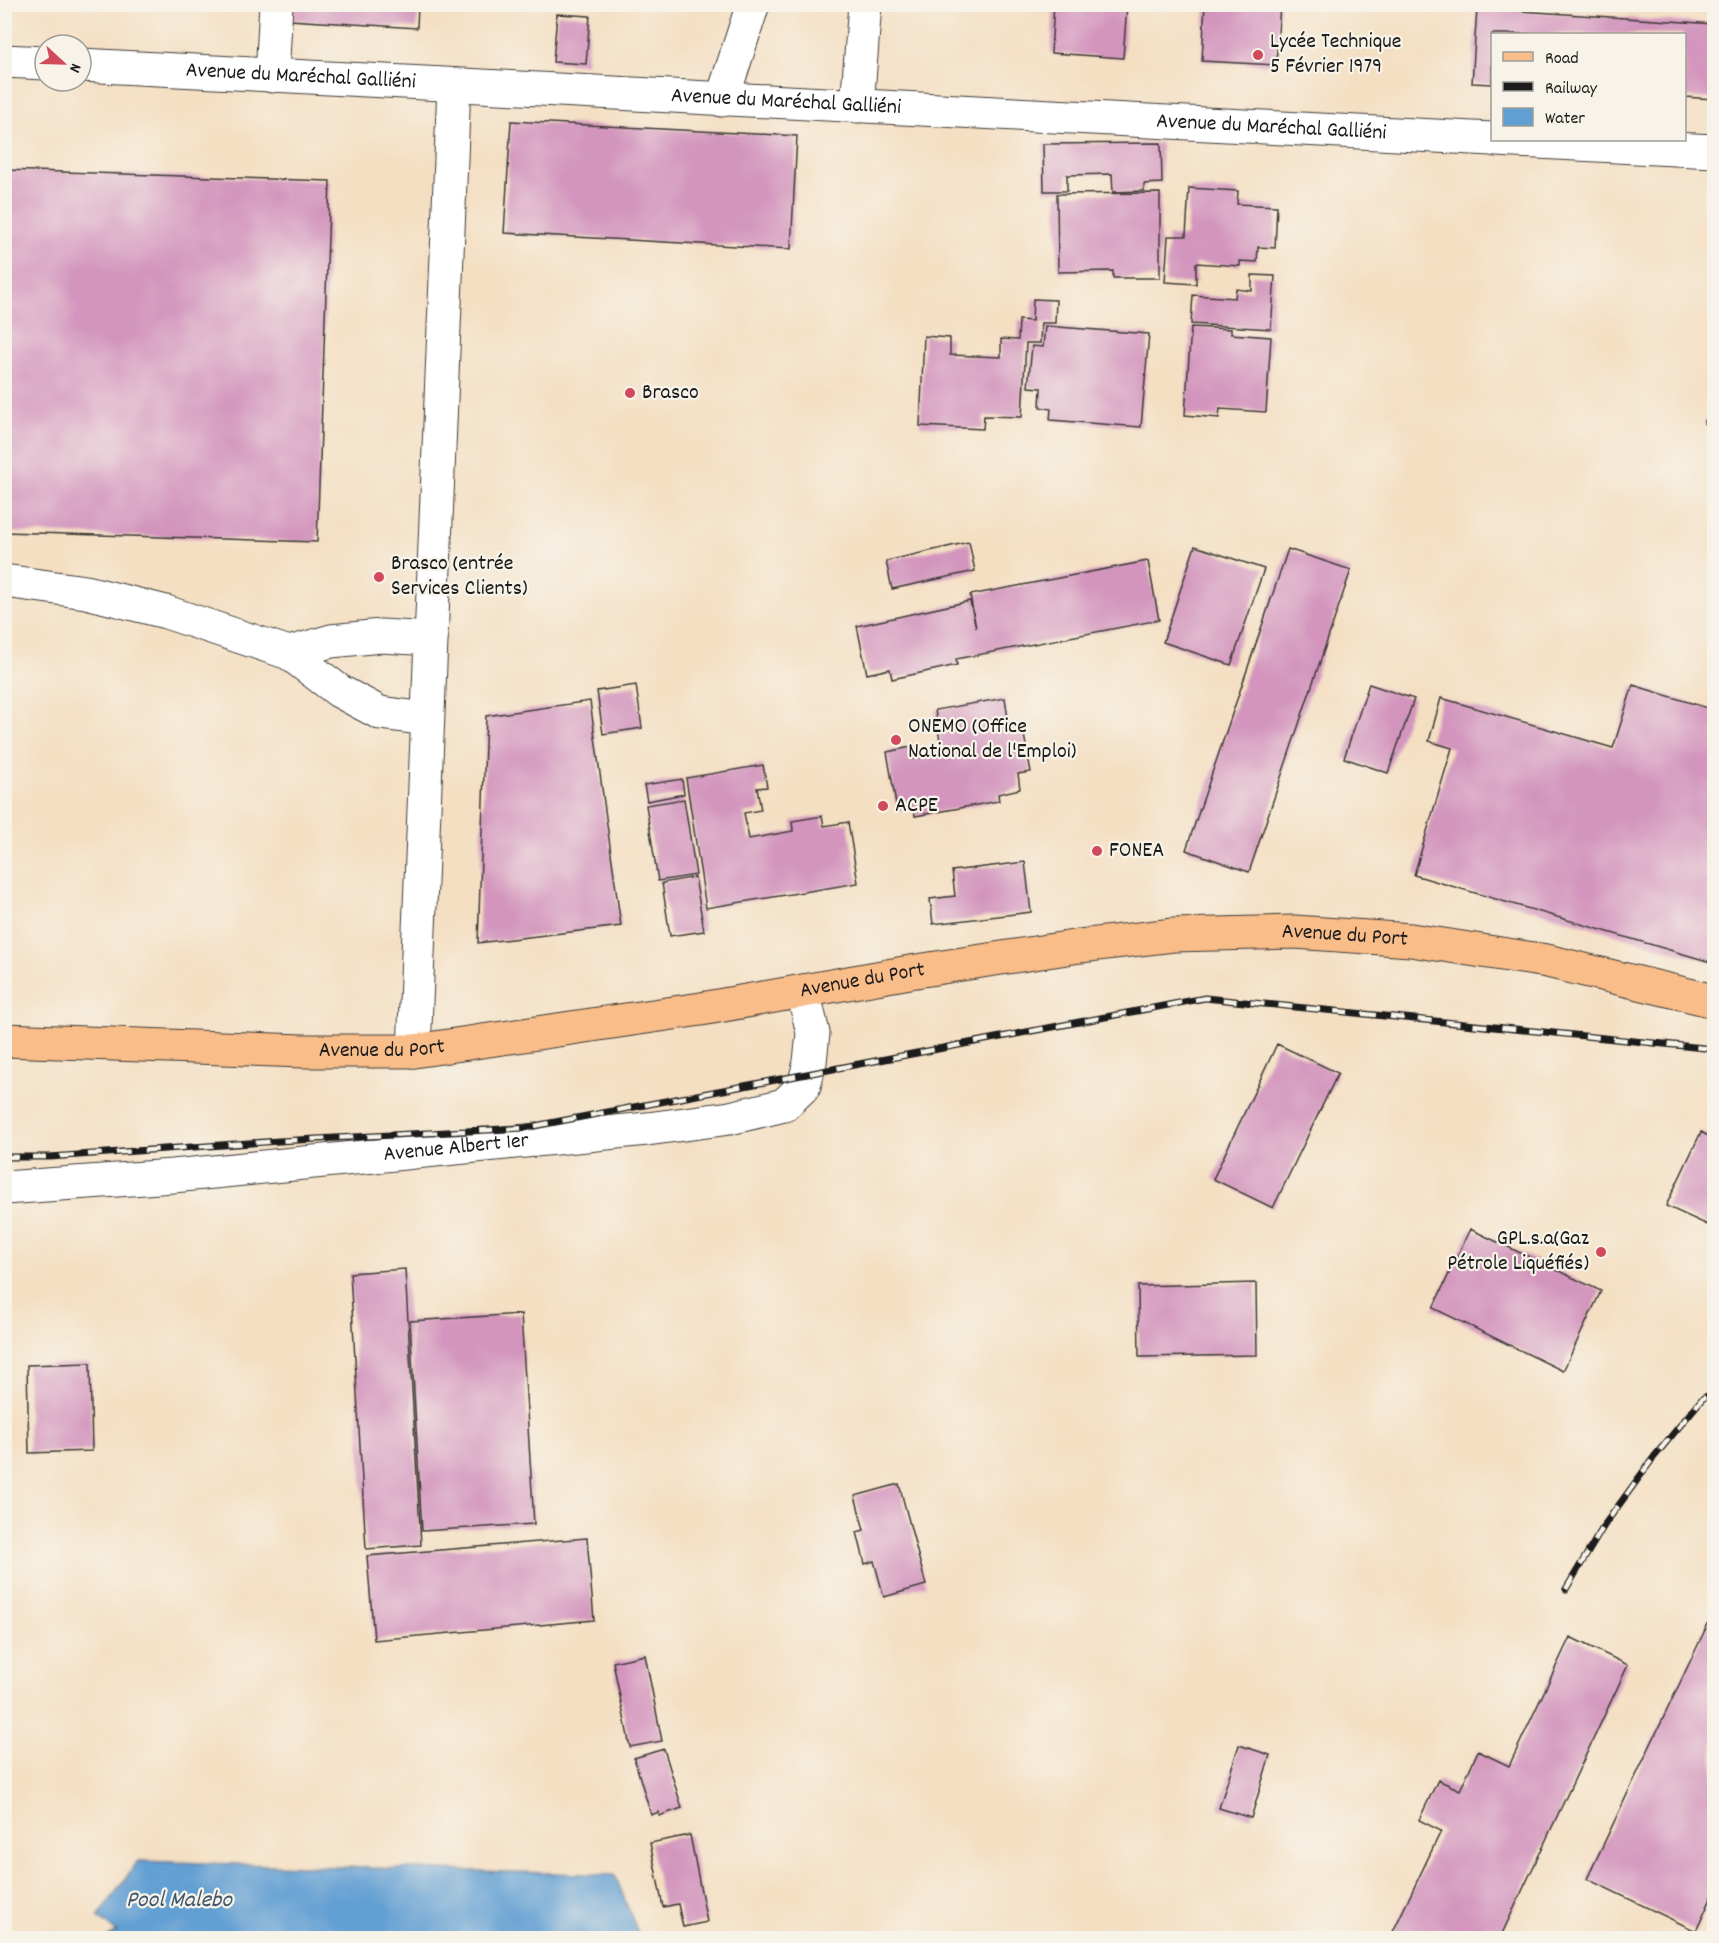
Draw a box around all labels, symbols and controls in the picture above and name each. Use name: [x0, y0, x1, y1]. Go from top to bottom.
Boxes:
place label: Lycée Technique 5 Février 1979: [1270, 27, 1402, 83]
north arrow: [33, 33, 93, 93]
legend: [1491, 33, 1686, 141]
text: Road: [1545, 47, 1579, 72]
marker: Lycée Technique 5 Février 1979: [1251, 48, 1265, 62]
street label: Avenue du Maréchal Galliéni: [185, 55, 416, 98]
text: N: [62, 60, 87, 76]
text: Railway: [1545, 77, 1598, 102]
street label: Avenue du Maréchal Galliéni: [670, 80, 902, 123]
street label: Avenue du Maréchal Galliéni: [1156, 106, 1387, 149]
text: Water: [1545, 107, 1585, 132]
place label: Brasco: [642, 378, 699, 409]
marker: Brasco: [623, 386, 637, 400]
place label: Brasco (entrée Services Clients): [391, 549, 528, 605]
marker: Brasco (entrée Services Clients): [372, 570, 386, 584]
place label: ONEMO (Office National de l'Emploi): [908, 712, 1076, 768]
marker: ONEMO (Office National de l'Emploi): [889, 733, 903, 747]
place label: ACPE: [895, 791, 938, 822]
marker: ACPE: [876, 799, 890, 813]
place label: FONEA: [1109, 836, 1164, 867]
marker: FONEA: [1090, 844, 1104, 858]
street label: Avenue du Port: [1281, 916, 1409, 955]
street label: Avenue du Port: [797, 954, 927, 1007]
street label: Avenue du Port: [319, 1031, 447, 1067]
street label: Avenue Albert 1er: [382, 1125, 531, 1171]
place label: GPL.s.a(Gaz Pétrole Liquéfiés): [1447, 1224, 1590, 1280]
marker: GPL.s.a(Gaz Pétrole Liquéfiés): [1594, 1245, 1608, 1259]
water label: Pool Malebo: [126, 1884, 233, 1918]

